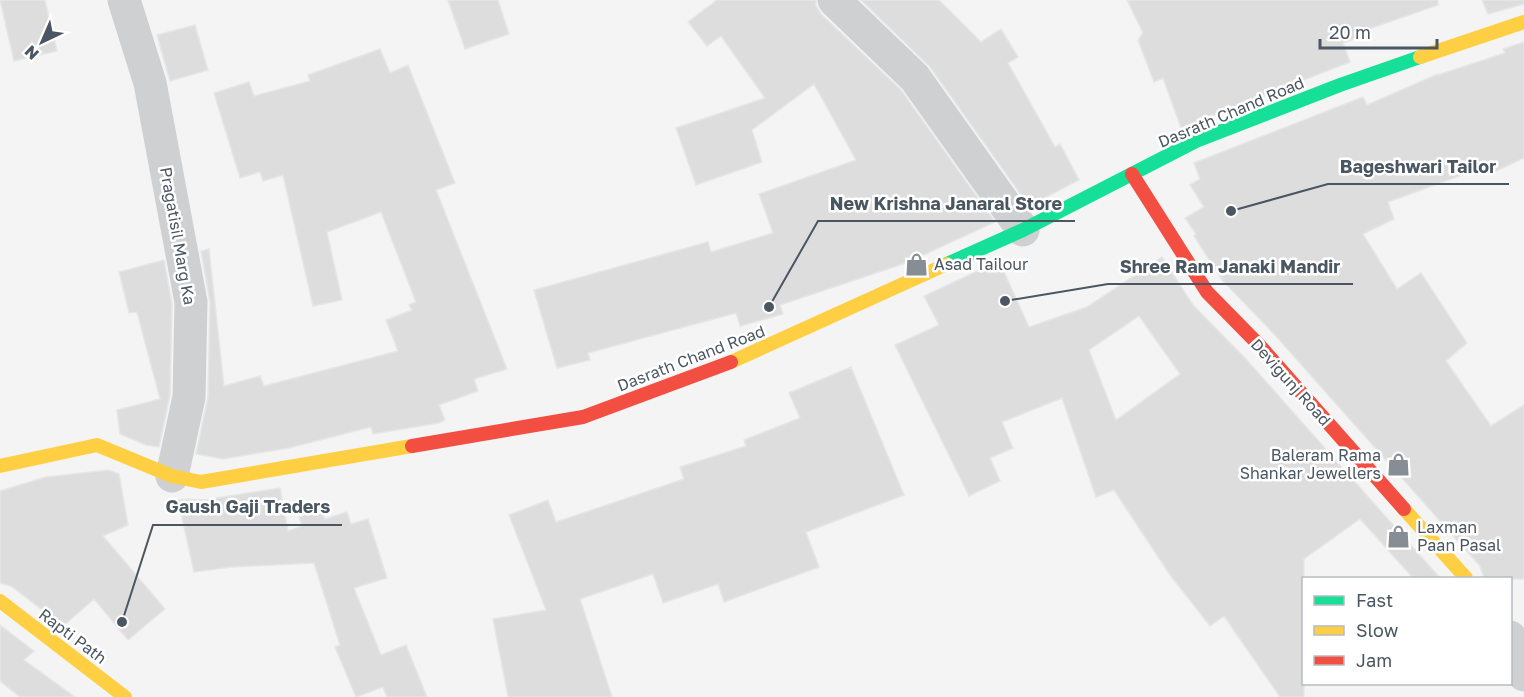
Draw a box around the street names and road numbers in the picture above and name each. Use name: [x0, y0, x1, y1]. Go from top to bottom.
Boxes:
street label: Dasrath Chand Road: [1155, 72, 1307, 152]
street label: Pragatisil Marg Ka: [156, 166, 200, 306]
street label: Dasrath Chand Road: [614, 321, 768, 395]
street label: Devigunj Road: [1247, 334, 1335, 430]
street label: Rapti Path: [35, 604, 111, 668]

